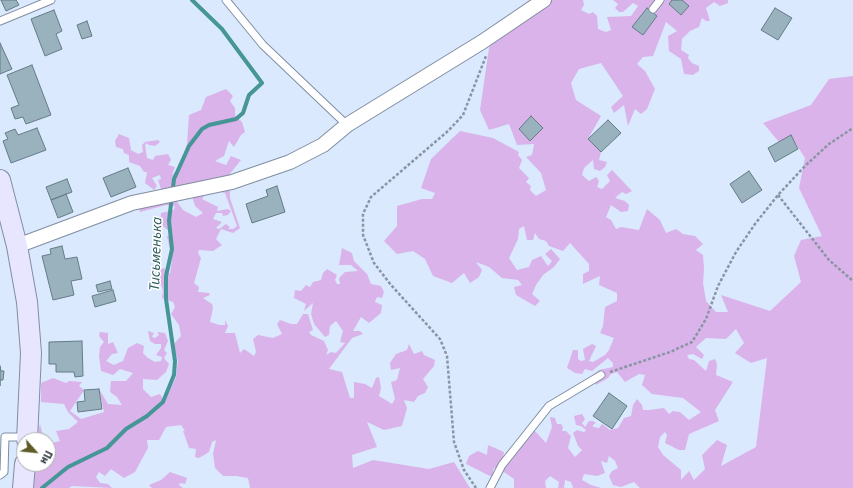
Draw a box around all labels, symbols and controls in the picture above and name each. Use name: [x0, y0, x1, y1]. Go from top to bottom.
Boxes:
water label: Тисьменька: [147, 217, 167, 291]
north arrow: [16, 432, 56, 472]
text: Пн: [36, 448, 56, 467]

